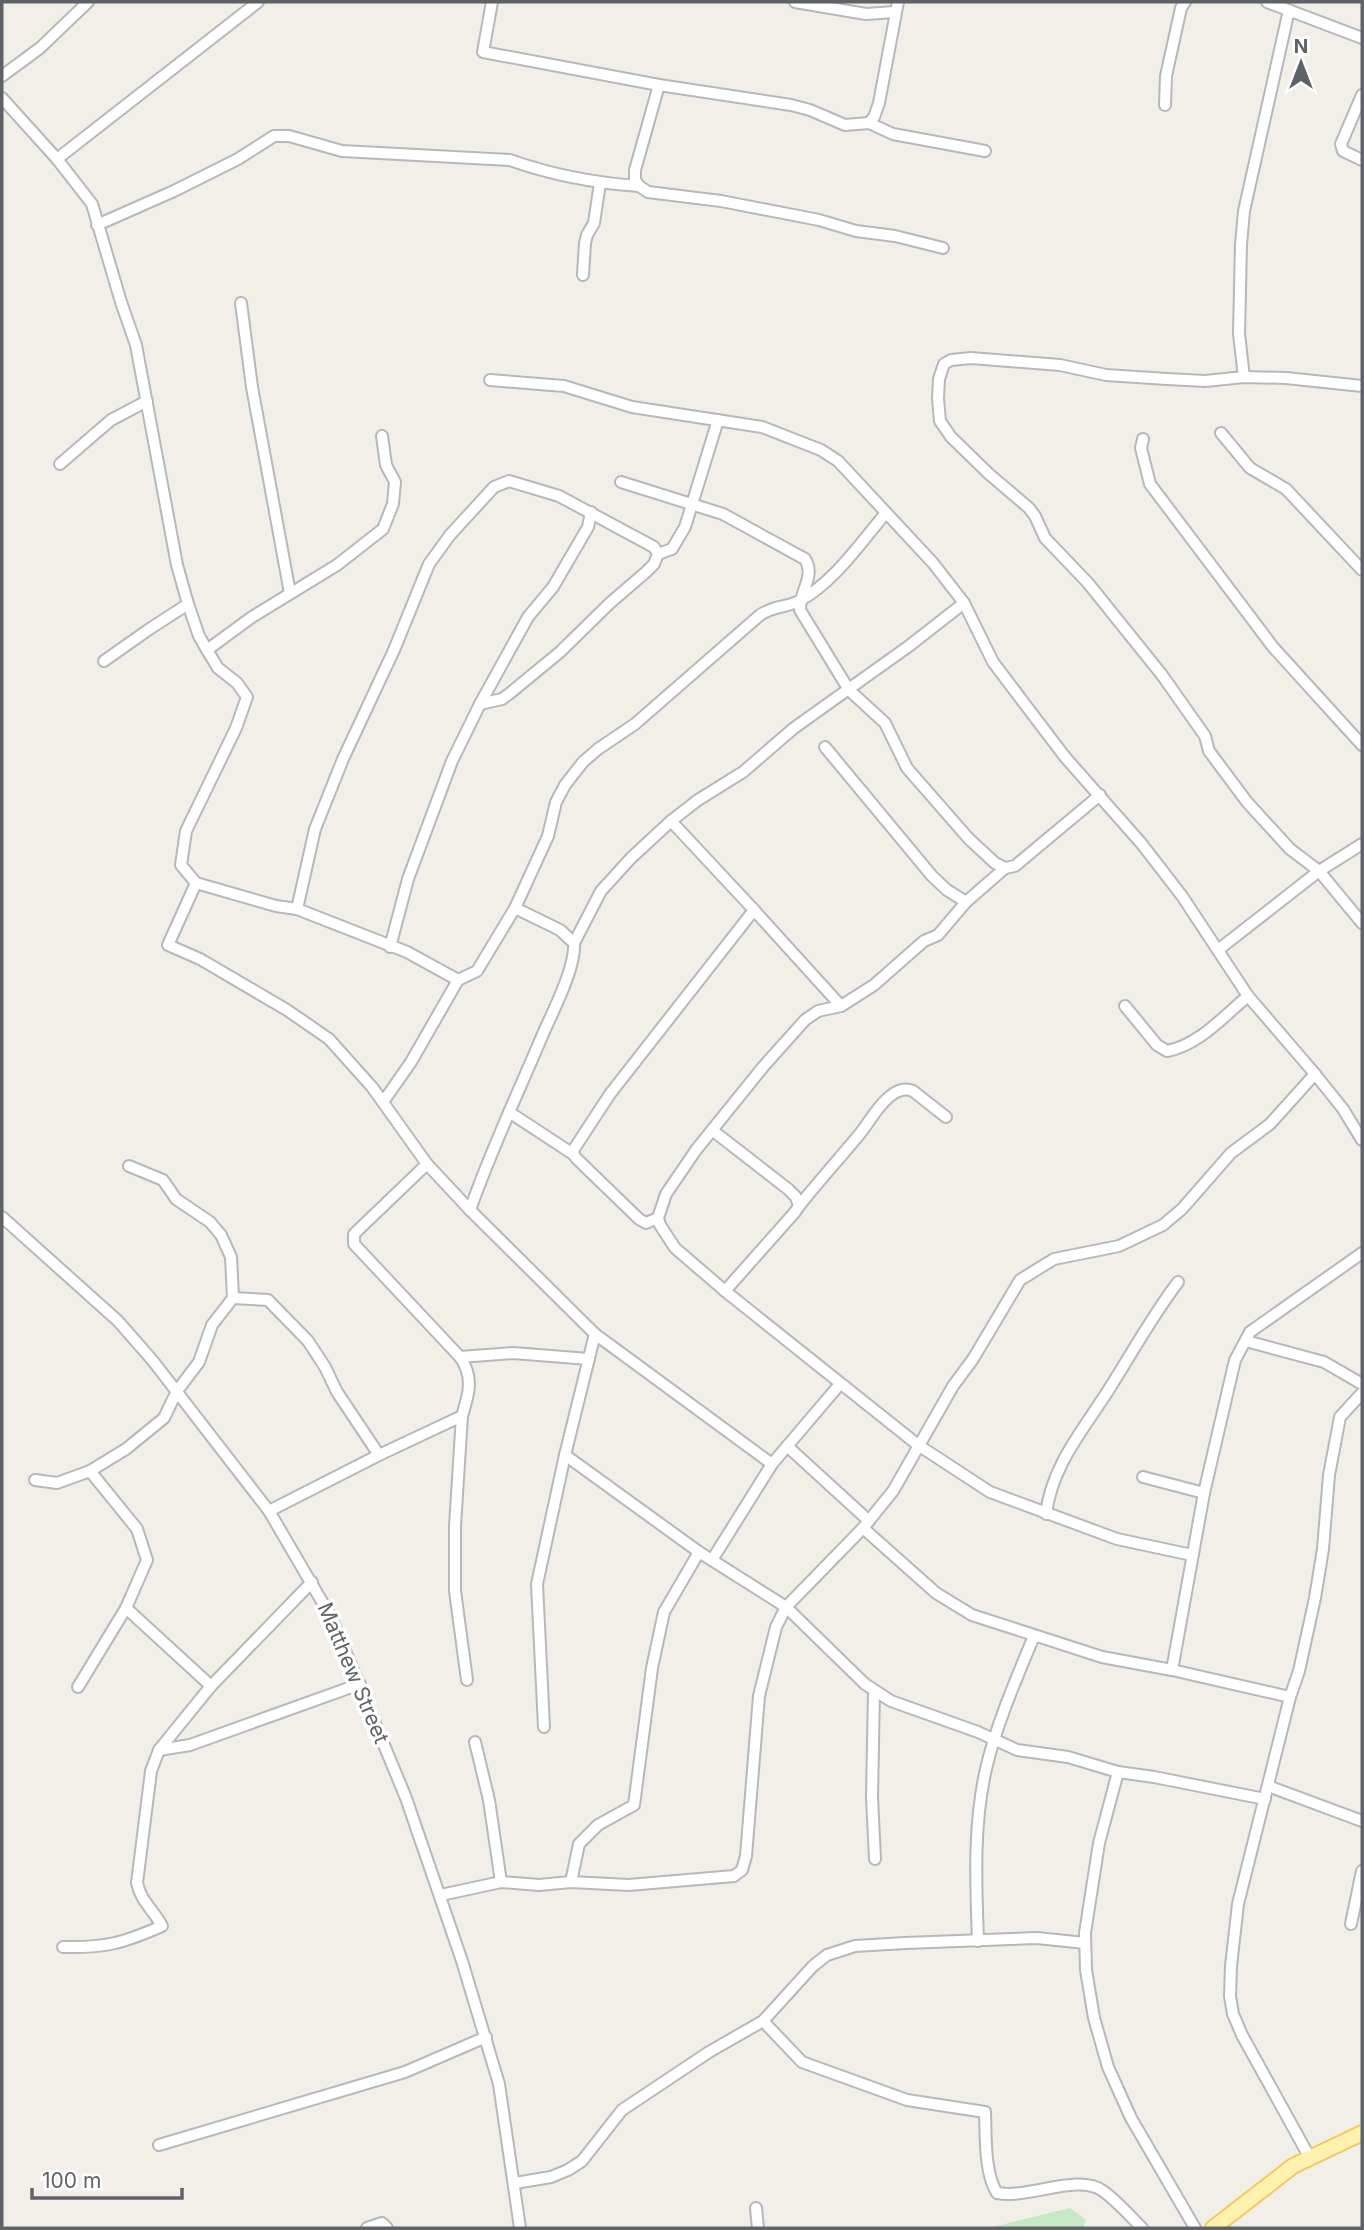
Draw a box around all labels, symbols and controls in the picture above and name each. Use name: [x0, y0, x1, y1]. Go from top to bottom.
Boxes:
north arrow: [1266, 28, 1336, 98]
text: N: [1294, 35, 1308, 58]
street label: Matthew Street: [313, 1599, 394, 1747]
scale bar: [32, 2156, 182, 2200]
text: 100 m: [42, 2168, 101, 2193]

